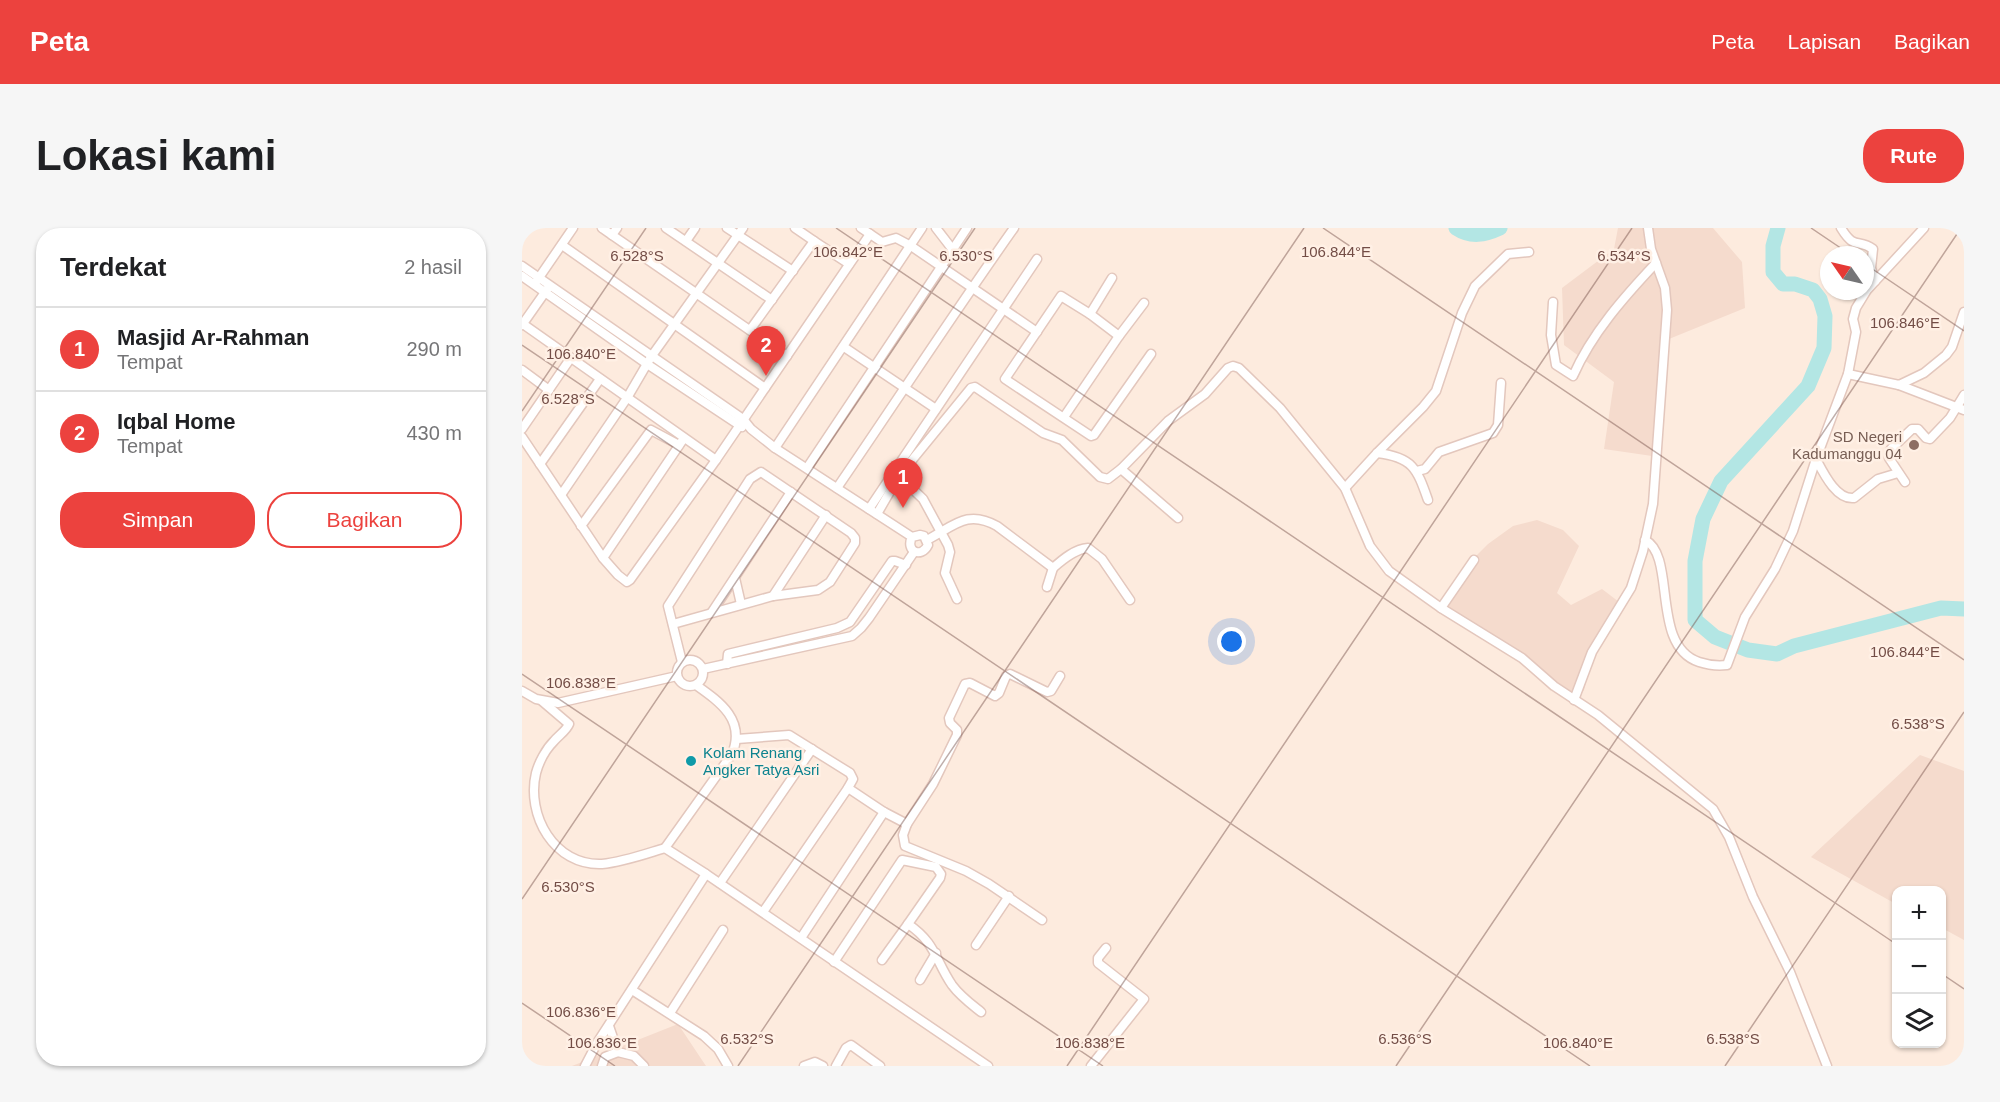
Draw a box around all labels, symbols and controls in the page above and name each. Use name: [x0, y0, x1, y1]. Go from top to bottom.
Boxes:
text: Peta: [30, 26, 89, 57]
text: Peta: [1711, 30, 1755, 53]
text: Lapisan: [1788, 30, 1861, 53]
text: Bagikan: [1894, 30, 1970, 53]
button: Rute: [1863, 129, 1964, 183]
text: Lokasi kami: [36, 132, 276, 179]
text: 106.842°E: [813, 243, 883, 260]
text: 106.844°E: [1301, 243, 1371, 260]
north arrow: [1820, 246, 1874, 300]
text: 6.528°S: [610, 247, 664, 264]
text: 6.530°S: [939, 247, 993, 264]
text: 6.534°S: [1597, 247, 1651, 264]
text: Terdekat: [60, 252, 166, 282]
text: 2 hasil: [404, 256, 462, 278]
text: 106.846°E: [1870, 314, 1940, 331]
text: Masjid Ar-Rahman: [117, 325, 309, 350]
pin: 2: [746, 326, 786, 376]
text: 1: [74, 338, 85, 360]
text: 290 m: [406, 338, 462, 360]
text: 106.840°E: [546, 345, 616, 362]
text: Tempat: [117, 351, 183, 373]
text: 6.528°S: [541, 390, 595, 407]
text: Iqbal Home: [117, 409, 236, 434]
text: 2: [74, 422, 85, 444]
text: 430 m: [406, 422, 462, 444]
place label: SD Negeri Kadumanggu 04: [1792, 428, 1902, 462]
text: Tempat: [117, 435, 183, 457]
marker: SD Negeri Kadumanggu 04: [1907, 438, 1921, 452]
pin: 1: [884, 458, 922, 508]
button: Simpan: [60, 492, 255, 548]
button: Bagikan: [267, 492, 462, 548]
your location: [1217, 627, 1246, 656]
text: 106.844°E: [1870, 643, 1940, 660]
text: 106.838°E: [546, 674, 616, 691]
text: 6.538°S: [1891, 715, 1945, 732]
place label: Kolam Renang Angker Tatya Asri: [703, 744, 819, 778]
marker: Kolam Renang Angker Tatya Asri: [684, 754, 698, 768]
text: 6.530°S: [541, 878, 595, 895]
map controls: [1892, 886, 1946, 1048]
button: +: [1892, 886, 1946, 940]
button: −: [1892, 940, 1946, 994]
button: layers: [1892, 994, 1946, 1048]
text: 106.836°E: [546, 1003, 616, 1020]
text: 6.532°S: [720, 1030, 774, 1047]
text: 6.536°S: [1378, 1030, 1432, 1047]
text: 6.538°S: [1706, 1030, 1760, 1047]
text: 106.836°E: [567, 1034, 637, 1051]
text: 106.838°E: [1055, 1034, 1125, 1051]
text: 106.840°E: [1543, 1034, 1613, 1051]

